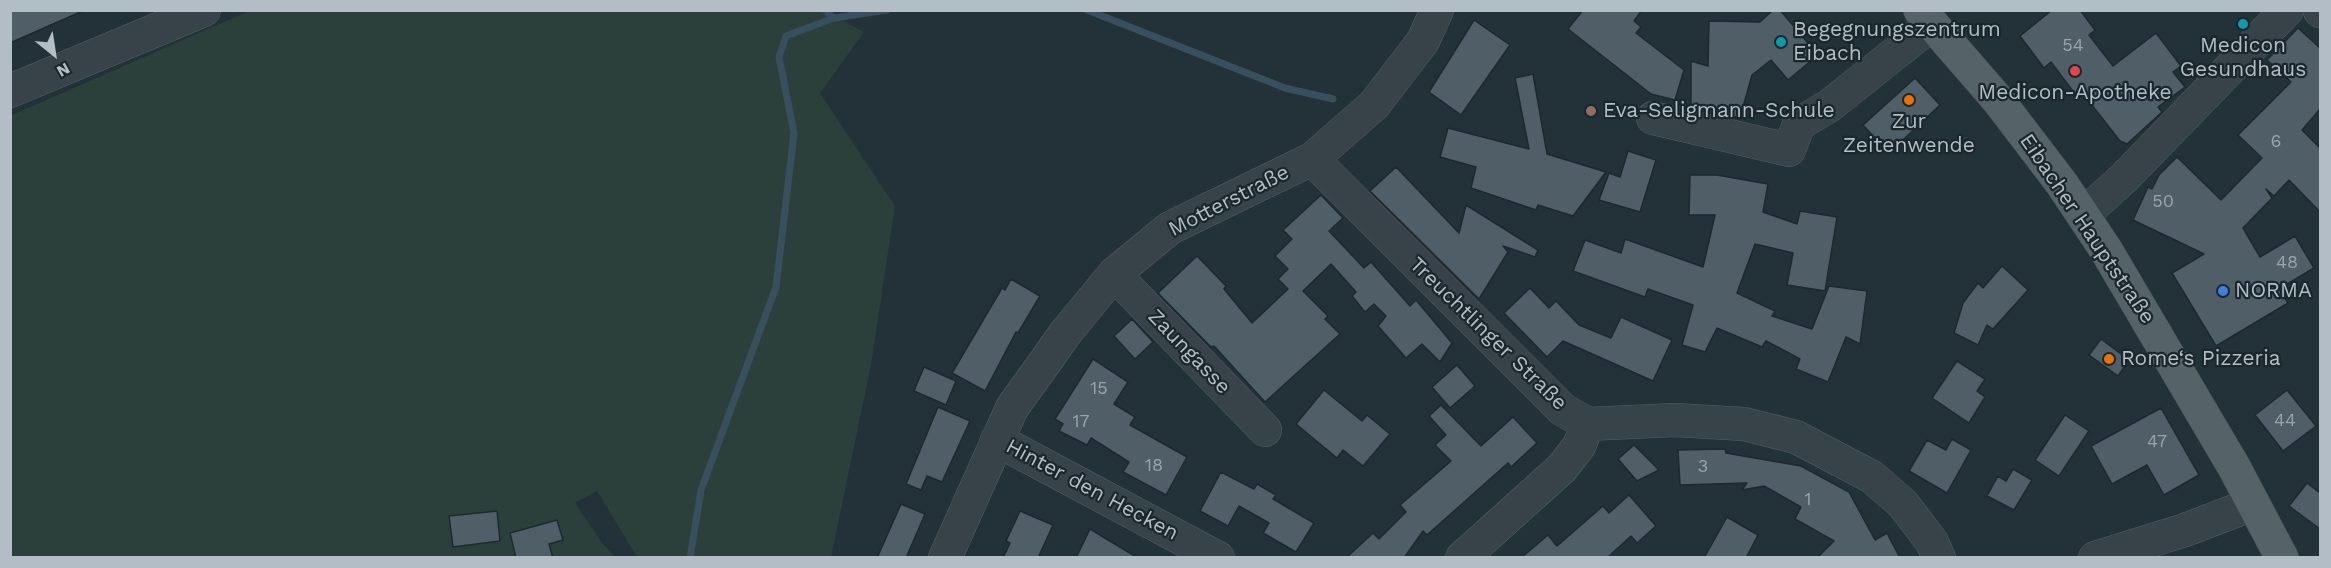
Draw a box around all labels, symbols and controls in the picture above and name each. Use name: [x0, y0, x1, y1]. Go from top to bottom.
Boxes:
place label: Begegnungszentrum Eibach: [1793, 17, 2001, 67]
marker: Medicon Gesundhaus: [2236, 17, 2250, 31]
north arrow: [24, 24, 84, 84]
place label: Medicon Gesundhaus: [2180, 33, 2306, 83]
marker: Begegnungszentrum Eibach: [1774, 35, 1788, 49]
house number: 54: [2062, 35, 2084, 57]
text: N: [53, 59, 73, 81]
marker: Medicon-Apotheke: [2068, 64, 2082, 78]
place label: Medicon-Apotheke: [1978, 80, 2172, 106]
marker: Zur Zeitenwende: [1902, 93, 1916, 107]
place label: Eva-Seligmann-Schule: [1603, 98, 1835, 124]
marker: Eva-Seligmann-Schule: [1584, 104, 1598, 118]
place label: Zur Zeitenwende: [1843, 109, 1975, 159]
street label: Eibacher Hauptstraße: [2014, 129, 2160, 329]
house number: 6: [2271, 131, 2281, 153]
street label: Motterstraße: [1165, 160, 1293, 242]
house number: 50: [2152, 191, 2174, 213]
street label: Treuchtlinger Straße: [1404, 252, 1572, 416]
house number: 48: [2276, 252, 2298, 274]
place label: NORMA: [2235, 278, 2312, 304]
marker: NORMA: [2216, 284, 2230, 298]
street label: Zaungasse: [1142, 304, 1236, 400]
place label: Rome‘s Pizzeria: [2121, 346, 2281, 372]
marker: Rome‘s Pizzeria: [2102, 352, 2116, 366]
house number: 15: [1090, 378, 1108, 400]
house number: 44: [2274, 410, 2296, 432]
house number: 17: [1072, 411, 1090, 433]
house number: 47: [2147, 431, 2167, 453]
street label: Hinter den Hecken: [1001, 434, 1183, 546]
house number: 18: [1145, 455, 1163, 477]
house number: 3: [1698, 456, 1708, 478]
house number: 1: [1804, 489, 1812, 511]

